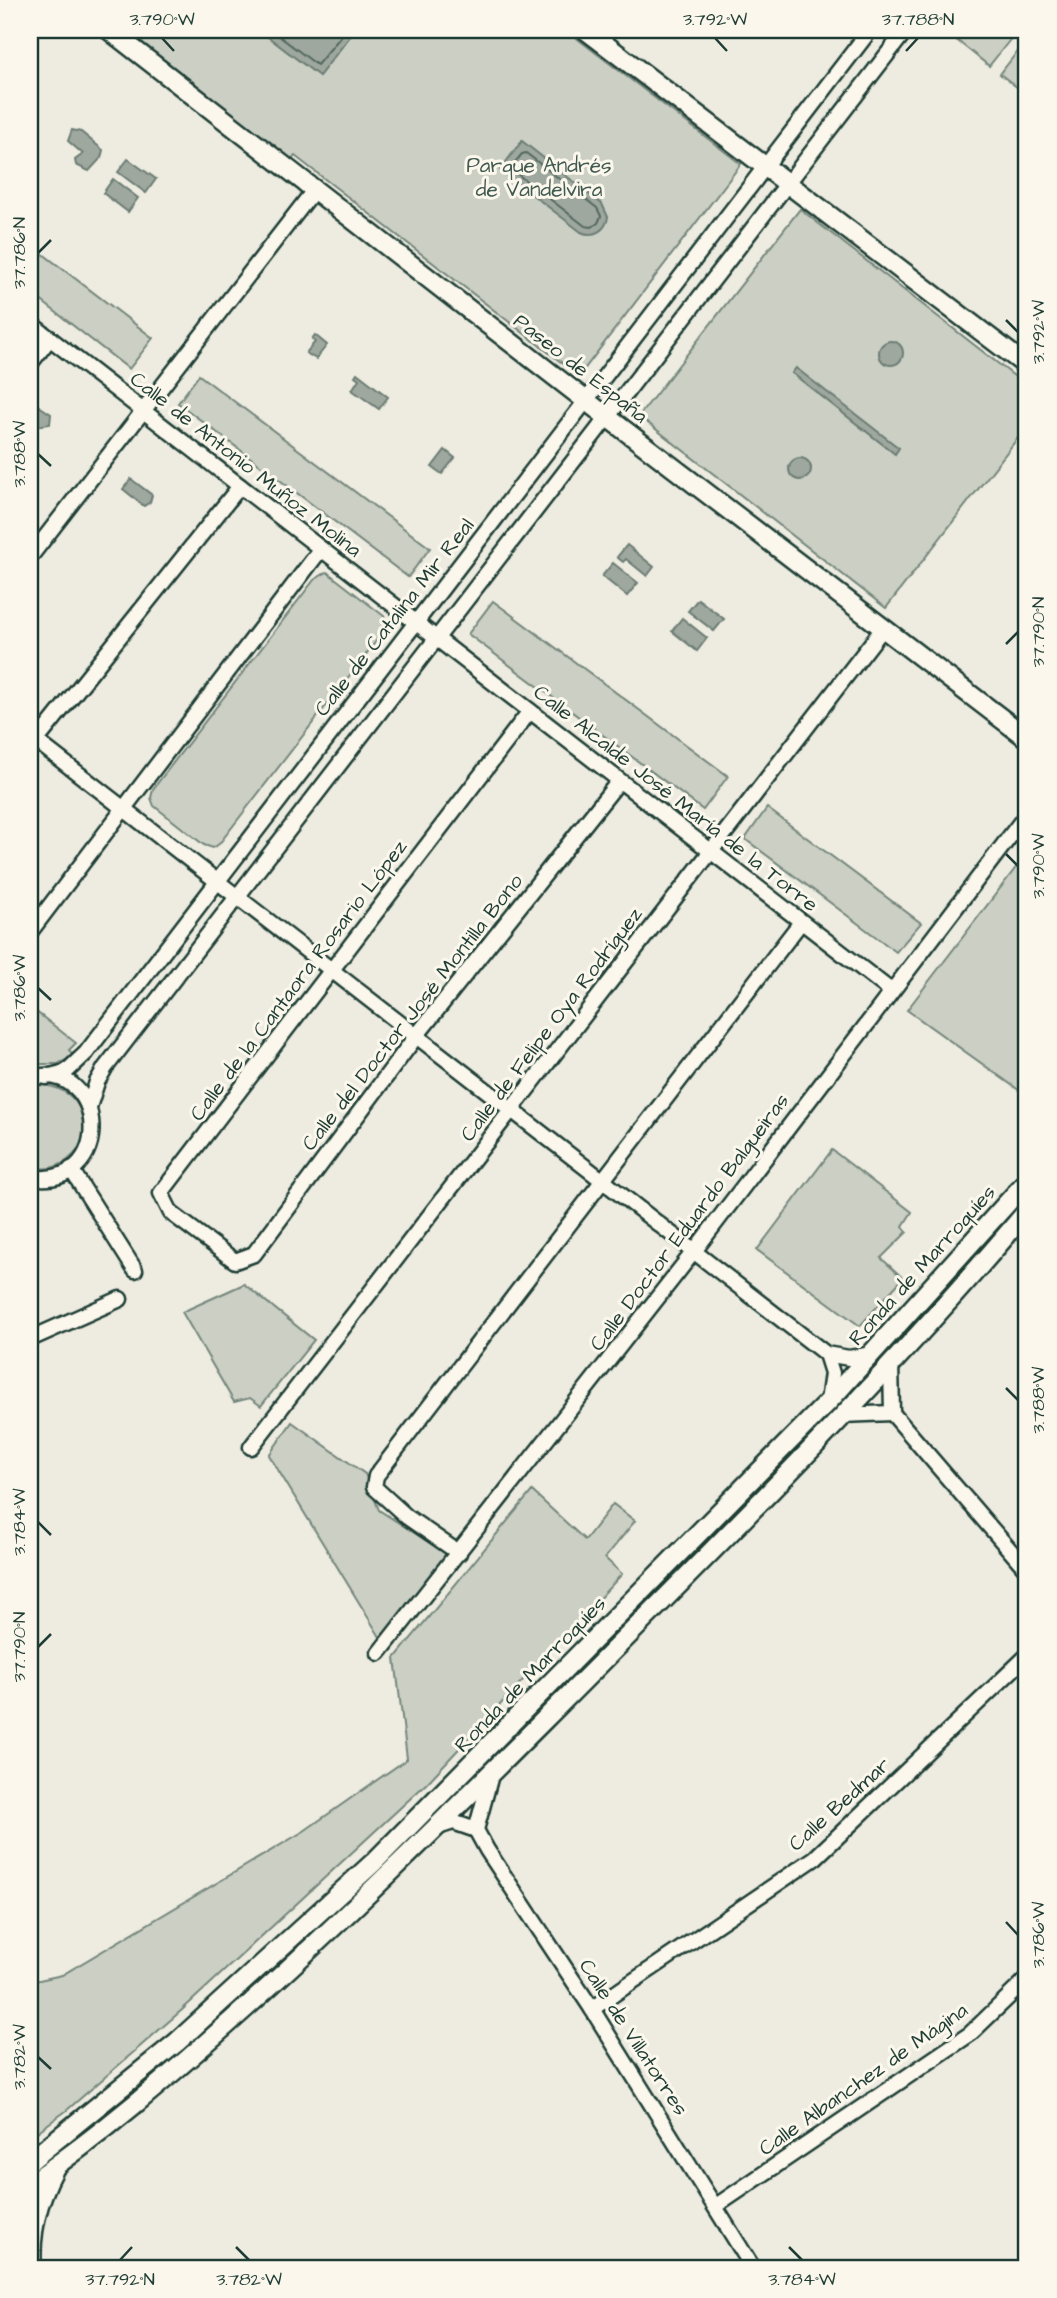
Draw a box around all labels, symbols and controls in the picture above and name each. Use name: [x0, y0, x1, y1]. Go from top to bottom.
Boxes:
text: 3.790°W: [129, 7, 195, 32]
text: 3.792°W: [683, 7, 747, 32]
text: 37.788°N: [882, 7, 954, 32]
park label: Parque Andrés de Vandelvira: [466, 151, 612, 204]
text: 37.786°N: [7, 217, 32, 289]
text: 3.792°W: [1026, 300, 1051, 364]
street label: Paseo de España: [507, 307, 654, 431]
street label: Calle de Antonio Muñoz Molina: [124, 365, 368, 564]
text: 3.788°W: [7, 420, 32, 488]
street label: Calle de Catalina Mir Real: [308, 512, 481, 722]
text: 37.790°N: [1026, 597, 1051, 667]
street label: Calle Alcalde José María de la Torre: [527, 678, 824, 919]
street label: Calle de la Cantaora Rosario López: [183, 833, 415, 1128]
text: 3.790°W: [1026, 833, 1051, 899]
street label: Calle del Doctor José Montilla Bono: [295, 868, 530, 1157]
street label: Calle de Felipe Oya Rodríguez: [454, 901, 651, 1149]
text: 3.786°W: [7, 955, 32, 1021]
street label: Calle Doctor Eduardo Balgueiras: [583, 1087, 798, 1358]
street label: Ronda de Marroquíes: [842, 1179, 1002, 1352]
text: 3.788°W: [1026, 1366, 1051, 1434]
text: 3.784°W: [7, 1488, 32, 1556]
street label: Ronda de Marroquíes: [448, 1590, 613, 1759]
text: 37.790°N: [7, 1612, 32, 1682]
street label: Calle Bedmar: [782, 1751, 897, 1858]
text: 3.786°W: [1026, 1902, 1051, 1968]
street label: Calle de Villatorres: [572, 1953, 695, 2121]
street label: Calle Albanchez de Mágina: [753, 1996, 975, 2164]
text: 3.782°W: [7, 2024, 32, 2090]
text: 37.792°N: [85, 2267, 155, 2292]
text: 3.782°W: [216, 2267, 282, 2292]
text: 3.784°W: [768, 2267, 836, 2292]

